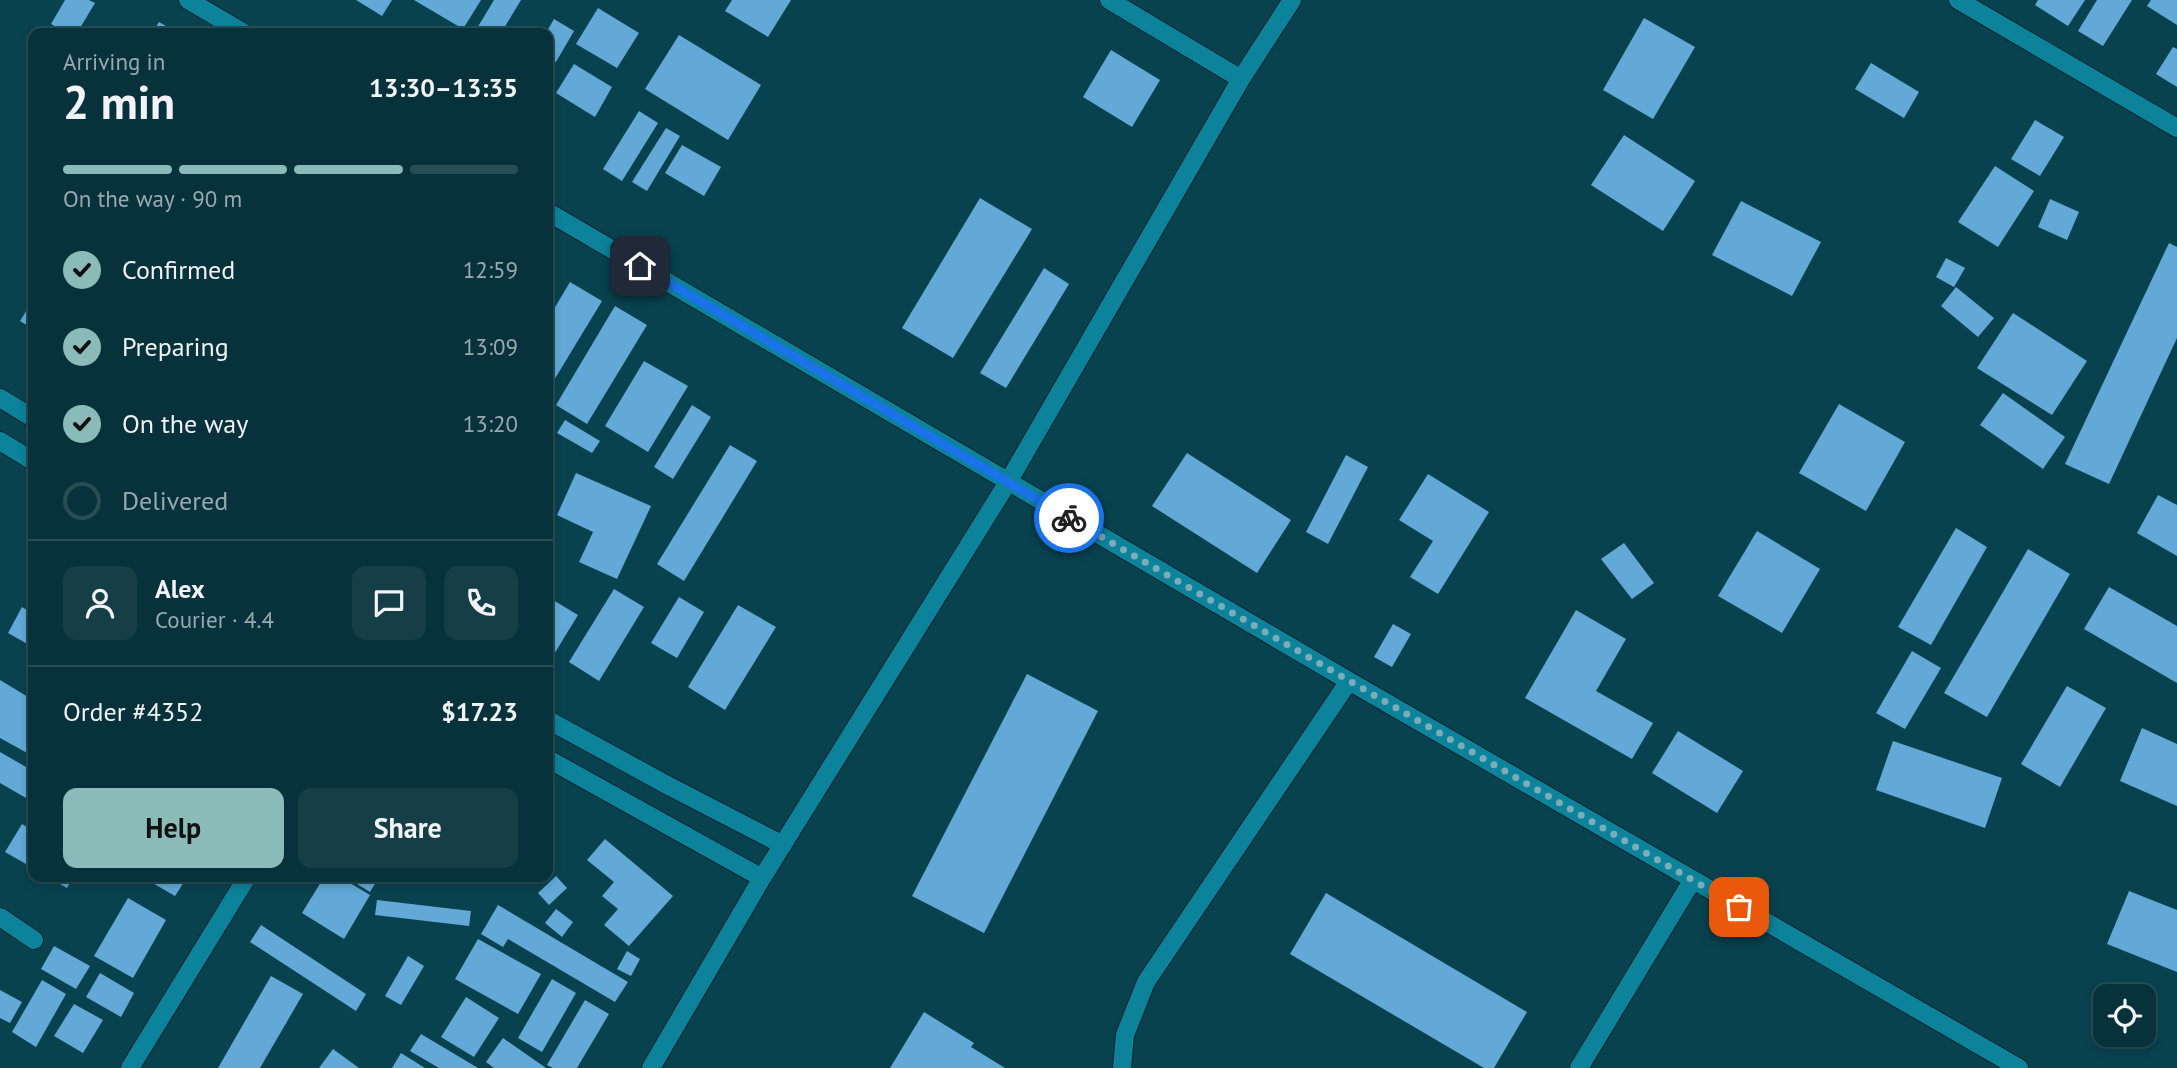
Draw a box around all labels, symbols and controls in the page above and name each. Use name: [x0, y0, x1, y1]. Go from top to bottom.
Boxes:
text: Arriving in: [63, 47, 165, 76]
text: 13:30–13:35: [369, 71, 518, 104]
text: 2 min: [63, 72, 175, 132]
text: On the way · 90 m: [63, 184, 242, 213]
pin: [610, 236, 670, 296]
icon: home: [621, 247, 659, 285]
icon: check: [63, 251, 101, 289]
text: Confirmed: [122, 253, 235, 286]
text: 12:59: [463, 255, 518, 284]
icon: check: [63, 328, 101, 366]
text: Preparing: [122, 330, 229, 363]
text: 13:09: [463, 332, 518, 361]
icon: check: [63, 405, 101, 443]
text: On the way: [122, 407, 248, 440]
text: 13:20: [463, 409, 518, 438]
courier: [1034, 483, 1104, 553]
text: Delivered: [122, 484, 228, 517]
icon: bike: [1050, 499, 1088, 537]
button: person: [63, 566, 137, 640]
button: chat: [352, 566, 426, 640]
button: phone: [444, 566, 518, 640]
text: Alex: [155, 572, 205, 605]
text: Courier · 4.4: [155, 605, 274, 634]
text: Order #4352: [63, 695, 203, 728]
text: $17.23: [441, 695, 518, 728]
button: Help: [63, 788, 284, 868]
button: Share: [298, 788, 518, 868]
pin: [1709, 877, 1769, 937]
icon: bag: [1720, 888, 1758, 926]
map controls: [2093, 984, 2156, 1047]
button: locate: [2093, 984, 2156, 1047]

